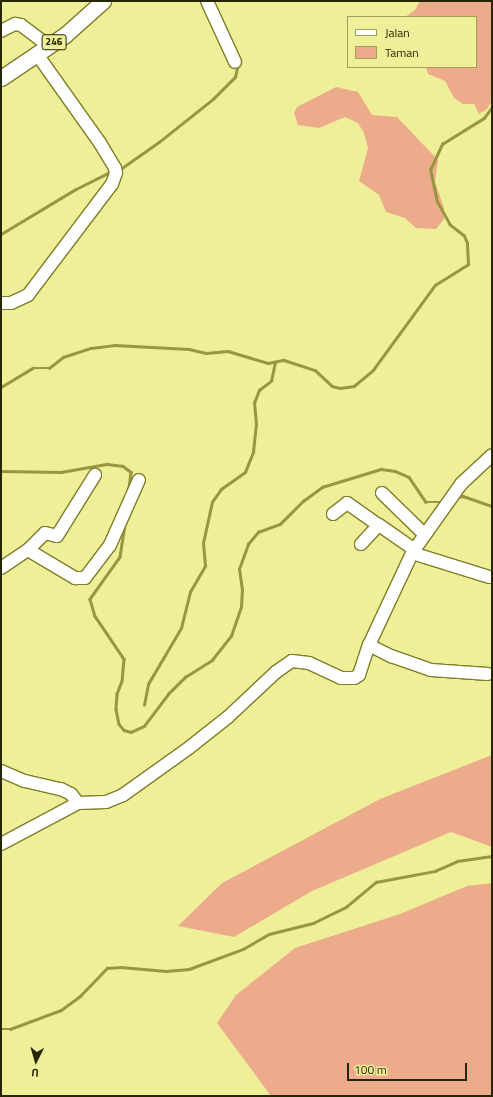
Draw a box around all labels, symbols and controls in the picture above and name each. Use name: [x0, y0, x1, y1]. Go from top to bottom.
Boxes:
legend: [347, 16, 477, 68]
text: Jalan: [385, 23, 410, 42]
road number: 246: [41, 34, 67, 50]
text: Taman: [385, 43, 419, 62]
north arrow: [16, 1041, 56, 1081]
scale bar: [349, 1055, 469, 1081]
text: 100 m: [354, 1060, 387, 1079]
text: U: [31, 1065, 39, 1081]

